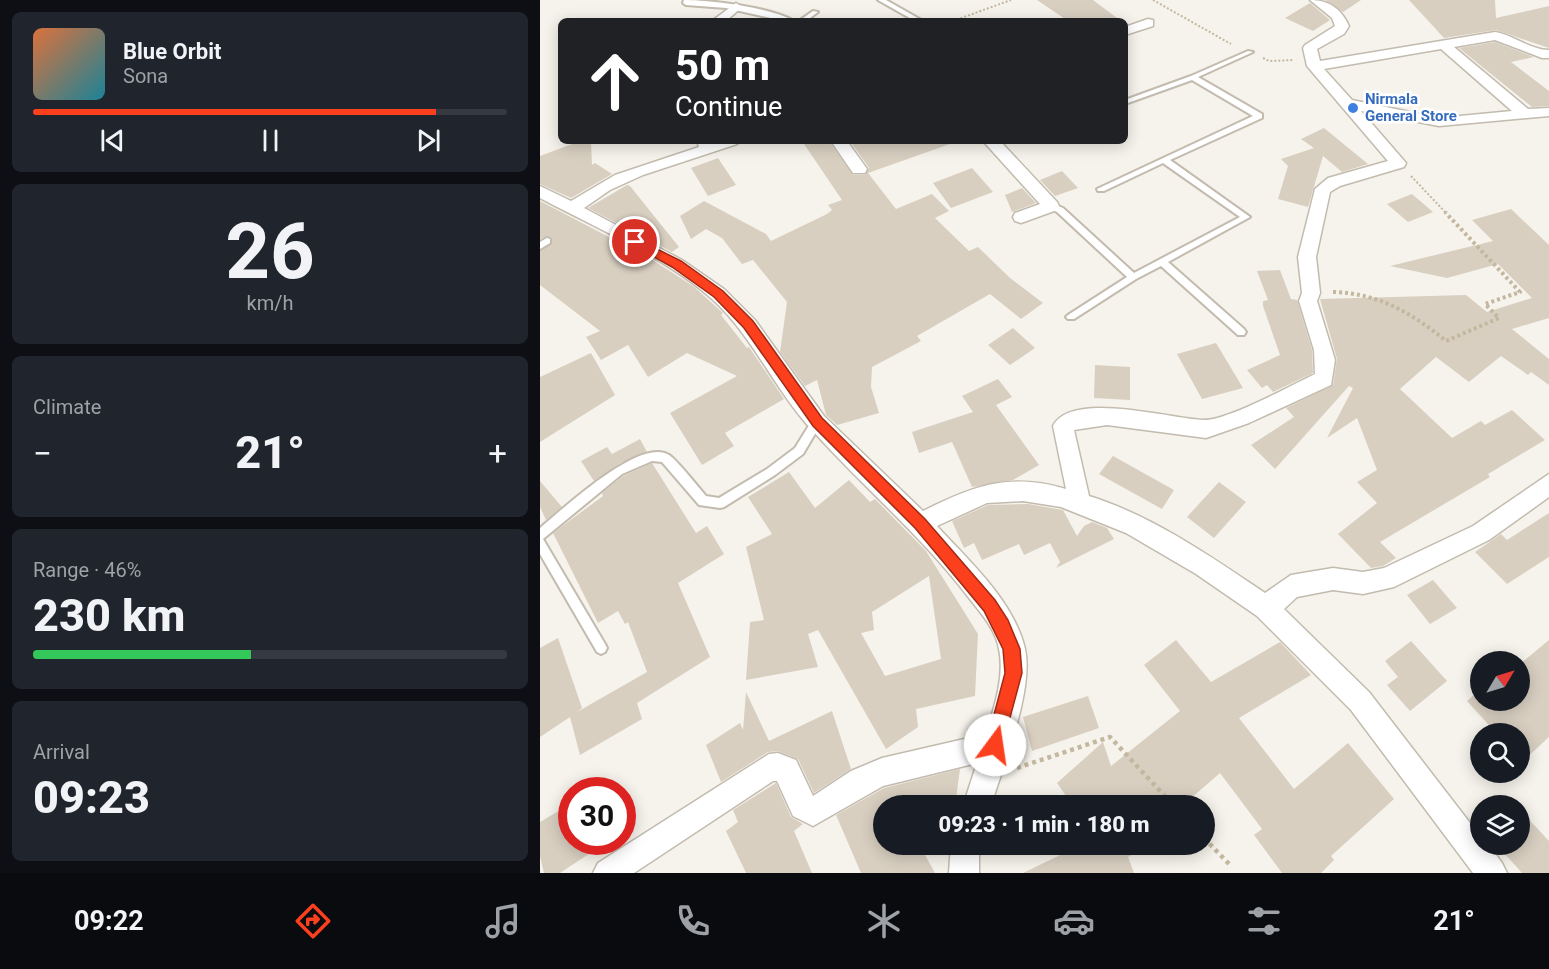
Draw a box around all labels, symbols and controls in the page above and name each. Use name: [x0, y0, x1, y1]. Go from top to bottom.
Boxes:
text: Blue Orbit: [123, 39, 221, 64]
text: 50 m: [675, 41, 770, 90]
icon: ahead: [576, 42, 654, 120]
text: Sona: [123, 64, 168, 88]
place label: Nirmala General Store: [1365, 90, 1457, 125]
text: Continue: [675, 91, 782, 123]
marker: Nirmala General Store: [1346, 101, 1360, 115]
icon: previous: [96, 124, 129, 157]
icon: pause: [254, 124, 287, 157]
icon: next: [412, 124, 445, 157]
text: 26: [225, 206, 315, 297]
pin: [609, 216, 660, 267]
icon: arrive: [618, 225, 651, 258]
text: km/h: [247, 291, 293, 315]
text: Climate: [33, 395, 101, 419]
text: 21°: [235, 426, 305, 479]
text: −: [33, 434, 52, 473]
text: +: [488, 434, 507, 473]
text: Range · 46%: [33, 558, 141, 582]
text: 230 km: [33, 589, 185, 642]
north arrow: [1470, 651, 1530, 711]
map controls: [1470, 651, 1530, 855]
position arrow: [963, 713, 1027, 777]
button: search: [1470, 723, 1530, 783]
text: Arrival: [33, 740, 90, 764]
text: 09:23: [33, 771, 150, 824]
speed limit sign: 30: [558, 777, 636, 855]
button: layers: [1470, 795, 1530, 855]
text: 09:23 · 1 min · 180 m: [939, 812, 1149, 837]
icon: directions: [292, 900, 334, 942]
icon: music: [482, 900, 524, 942]
icon: phone: [672, 900, 714, 942]
icon: climate: [863, 900, 905, 942]
icon: car: [1053, 900, 1095, 942]
icon: filters: [1243, 900, 1285, 942]
text: 09:22: [74, 905, 144, 937]
text: 21°: [1433, 905, 1475, 937]

